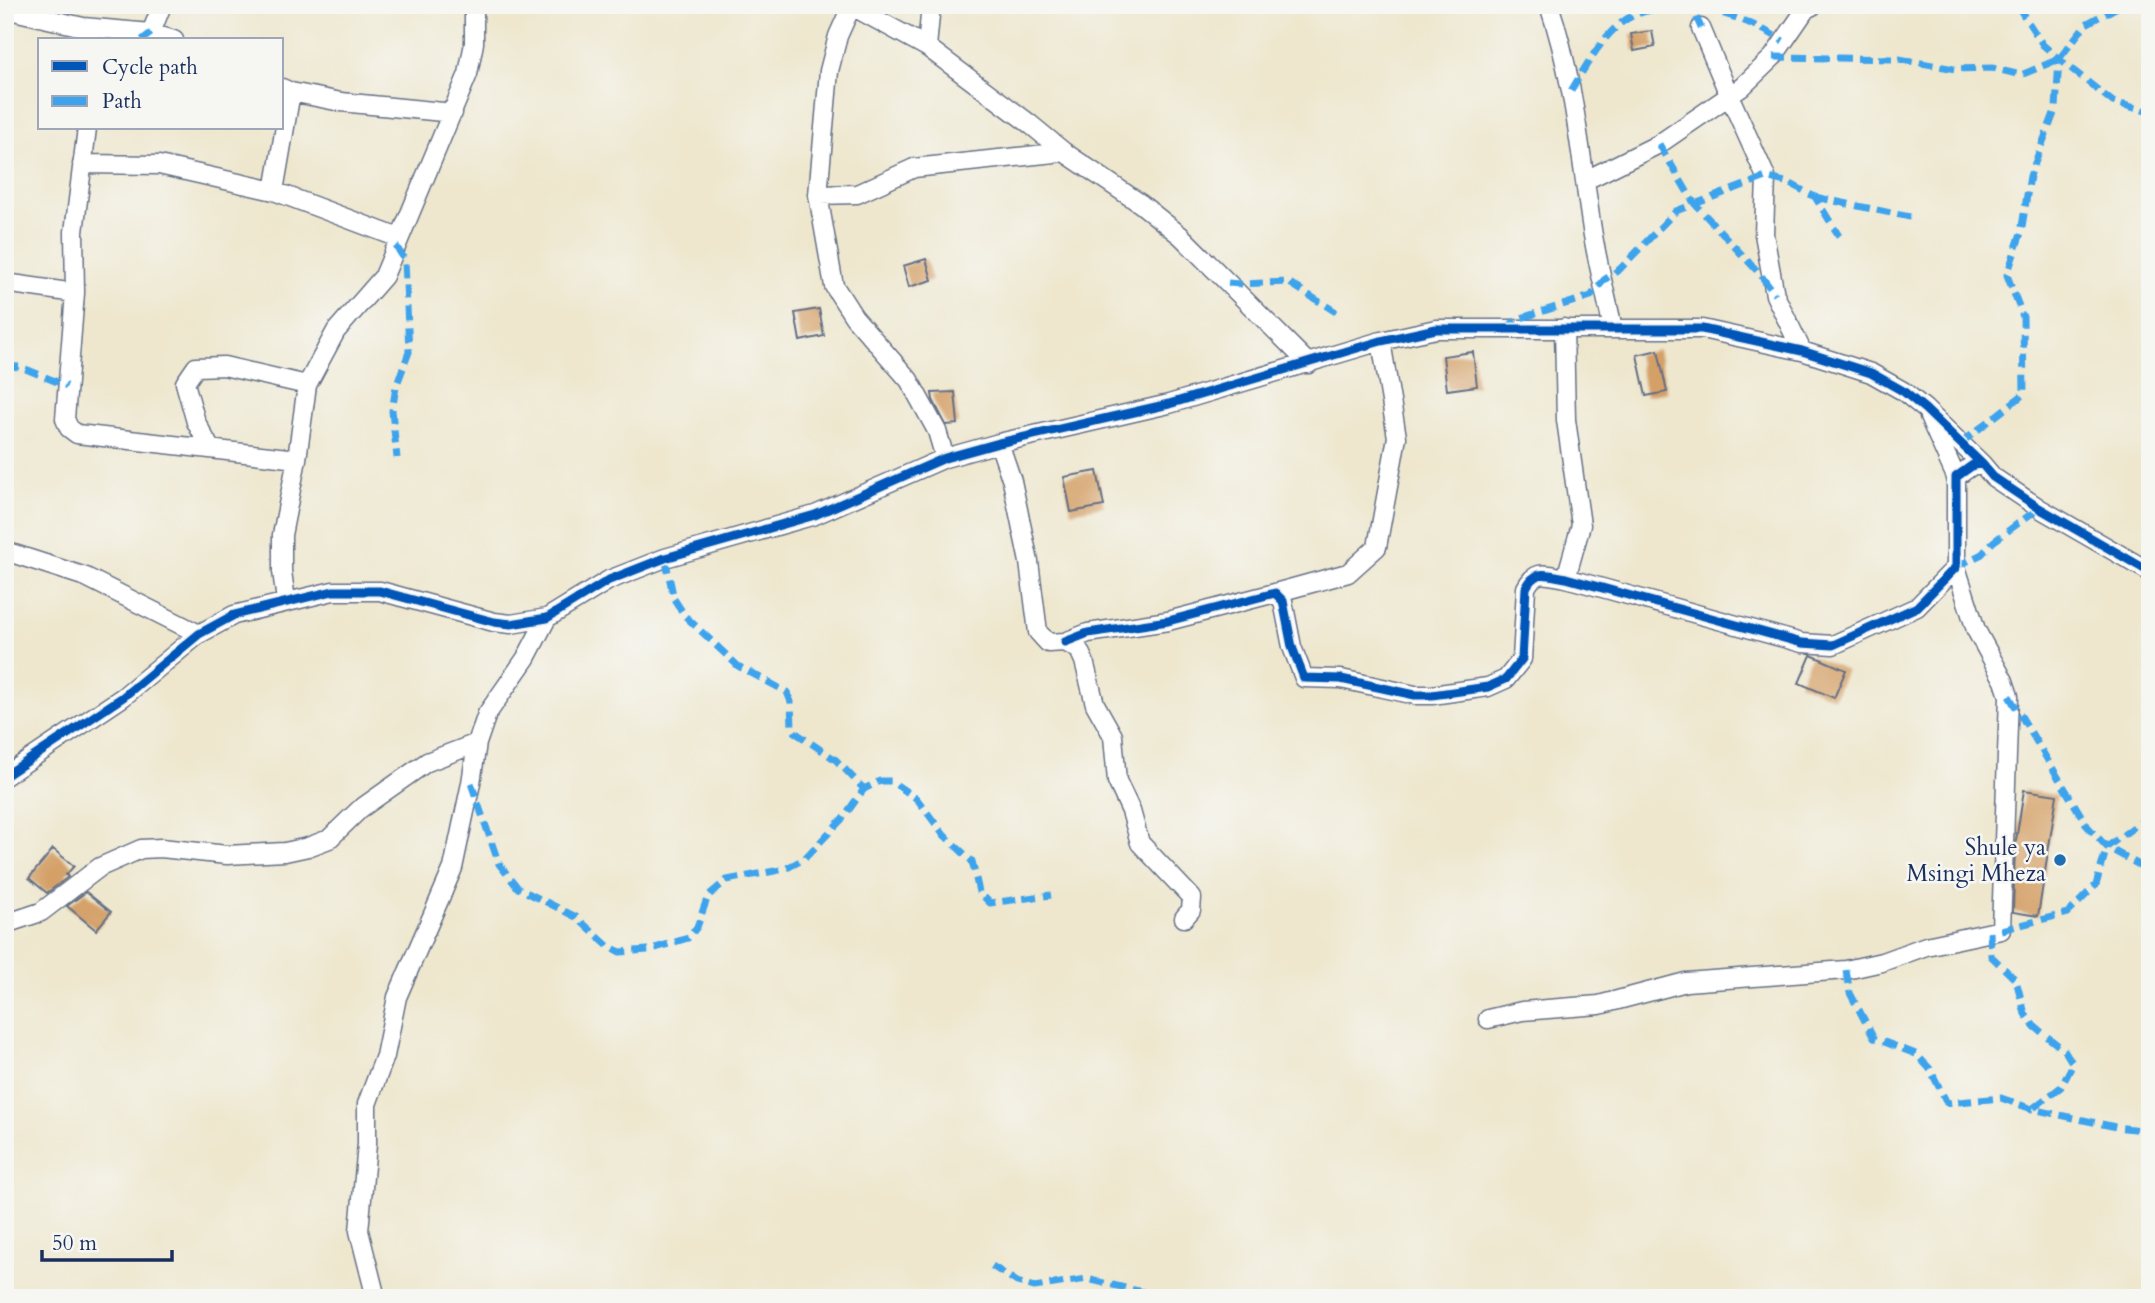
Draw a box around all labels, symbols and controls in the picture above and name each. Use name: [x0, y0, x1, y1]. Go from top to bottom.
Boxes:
legend: [38, 38, 284, 130]
text: Cycle path: [102, 53, 198, 82]
text: Path: [102, 87, 142, 116]
place label: Shule ya Msingi Mheza: [1907, 832, 2046, 889]
marker: Shule ya Msingi Mheza: [2052, 852, 2068, 868]
scale bar: [42, 1219, 172, 1263]
text: 50 m: [52, 1229, 97, 1258]

